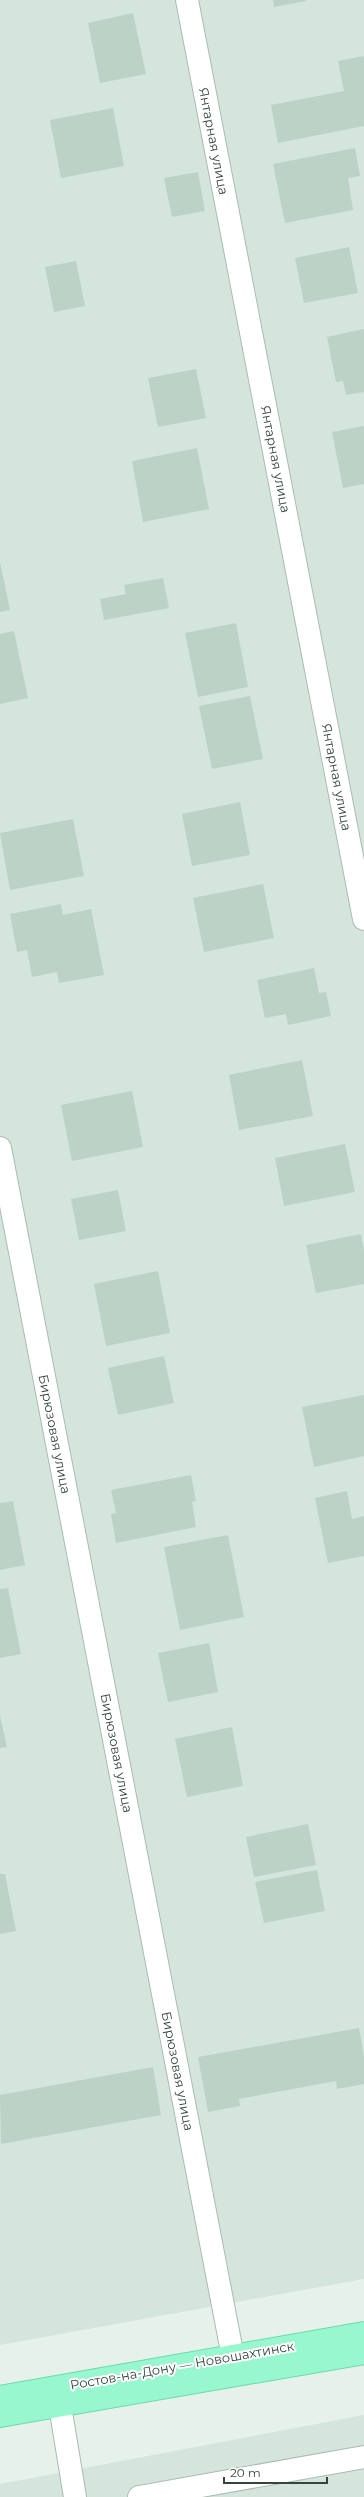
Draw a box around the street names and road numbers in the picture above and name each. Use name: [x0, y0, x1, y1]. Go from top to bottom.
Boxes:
street label: Янтарная улица: [196, 86, 232, 196]
street label: Янтарная улица: [258, 404, 294, 514]
street label: Янтарная улица: [319, 722, 355, 832]
street label: Бирюзовая улица: [36, 1373, 74, 1495]
street label: Бирюзовая улица: [98, 1692, 136, 1814]
street label: Бирюзовая улица: [159, 2010, 197, 2132]
street label: Ростов-на-Дону — Новошахтинск: [69, 2337, 296, 2393]

